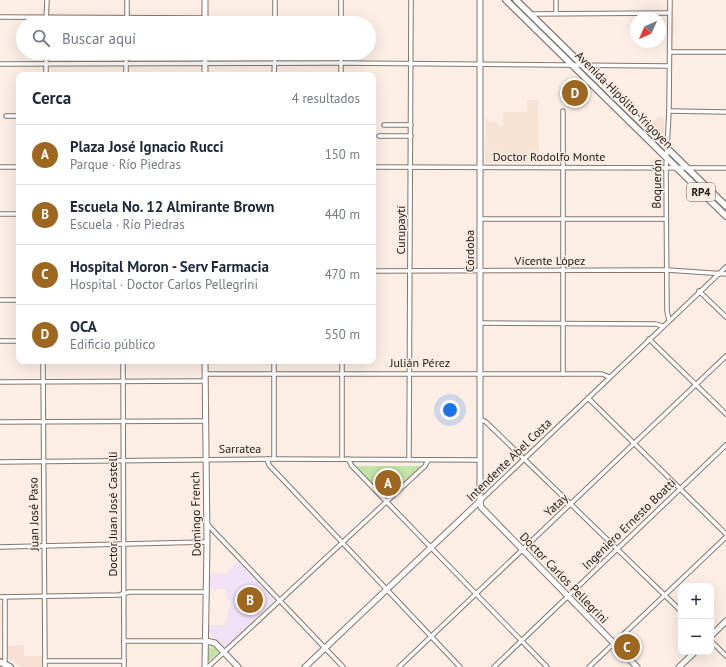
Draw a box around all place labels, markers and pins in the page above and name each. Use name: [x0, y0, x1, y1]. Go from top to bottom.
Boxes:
pin: D: [562, 78, 588, 108]
pin: A: [375, 468, 401, 498]
pin: B: [237, 585, 263, 615]
pin: C: [614, 632, 640, 662]

